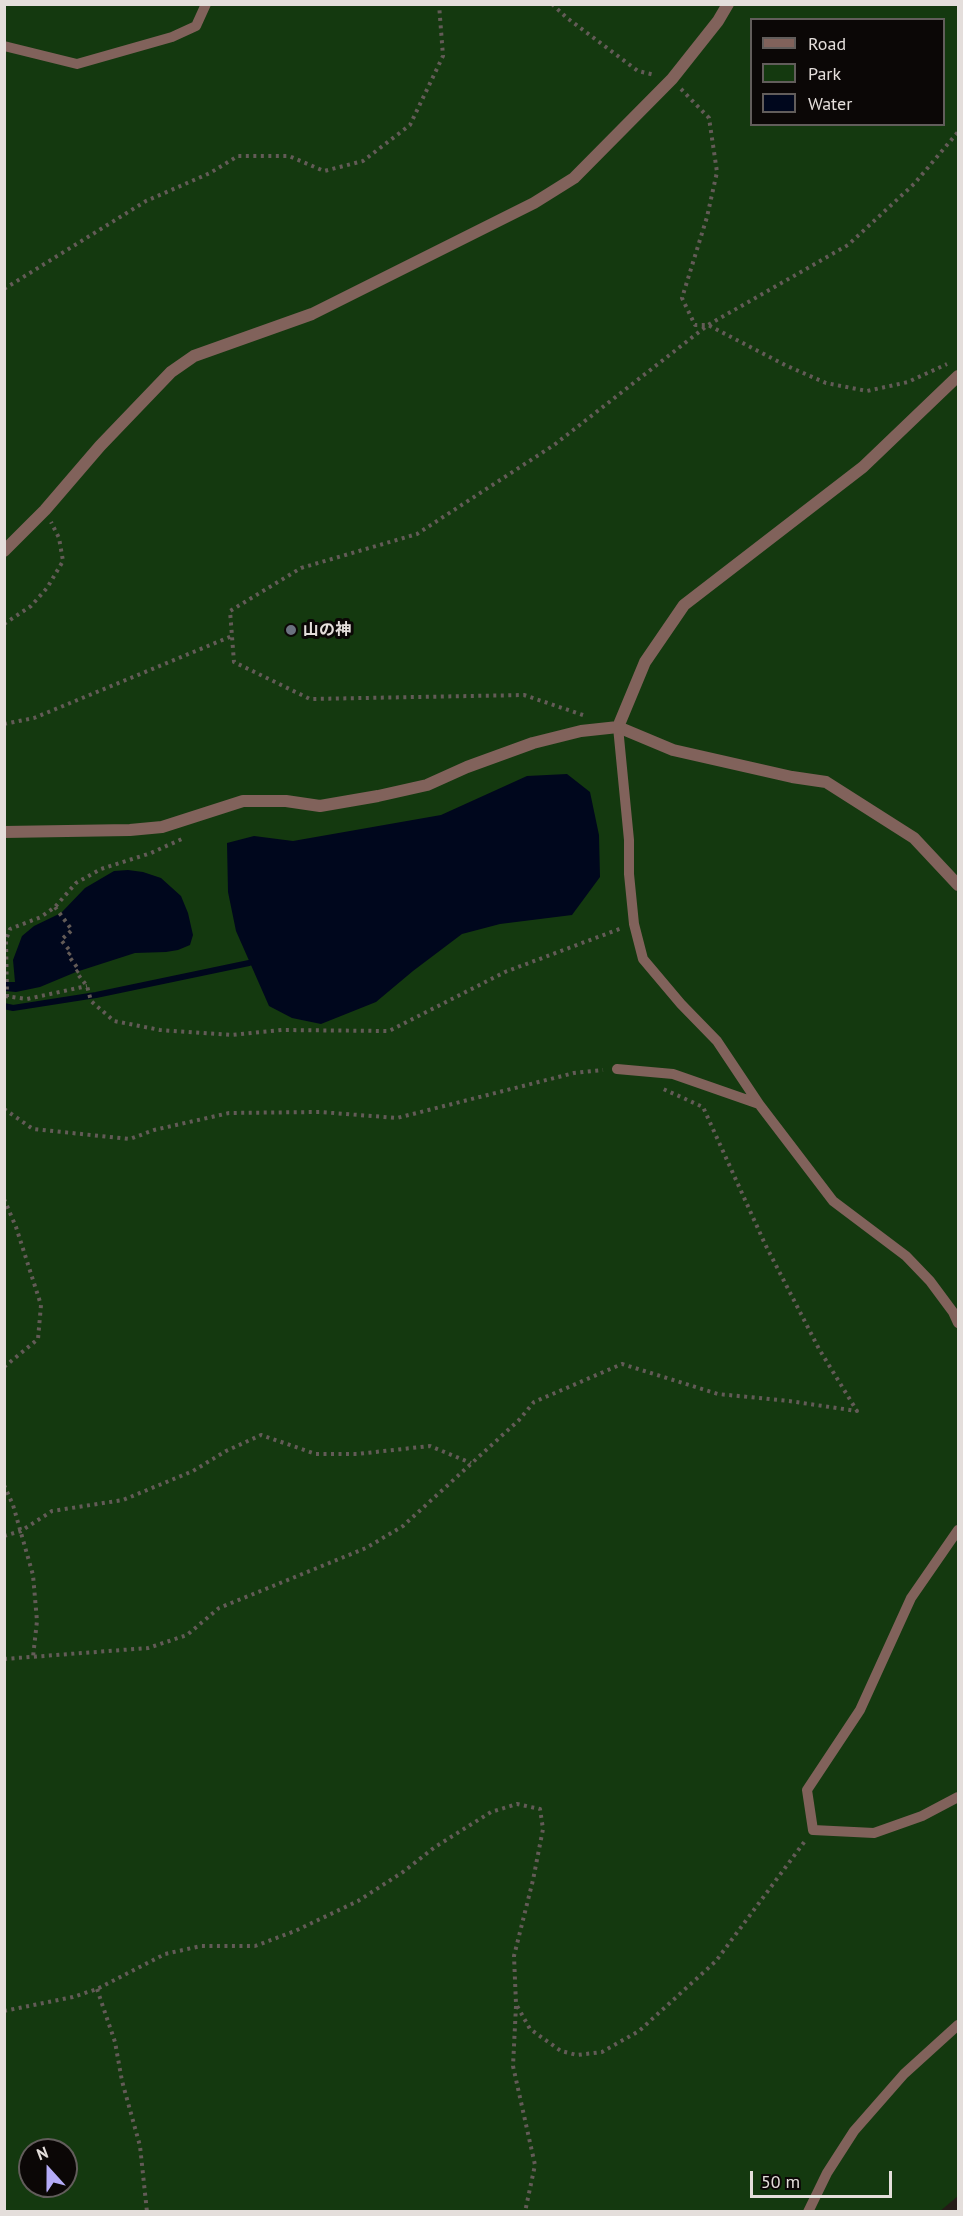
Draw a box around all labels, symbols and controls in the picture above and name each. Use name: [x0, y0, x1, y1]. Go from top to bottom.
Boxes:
legend: [750, 18, 945, 126]
text: Road: [808, 32, 846, 55]
text: Park: [808, 62, 841, 85]
text: Water: [808, 92, 852, 115]
place label: 山の神: [303, 620, 351, 640]
marker: 山の神: [284, 623, 298, 637]
north arrow: [18, 2138, 78, 2198]
text: N: [34, 2142, 51, 2164]
scale bar: [753, 2159, 896, 2197]
text: 50 m: [761, 2170, 800, 2193]

